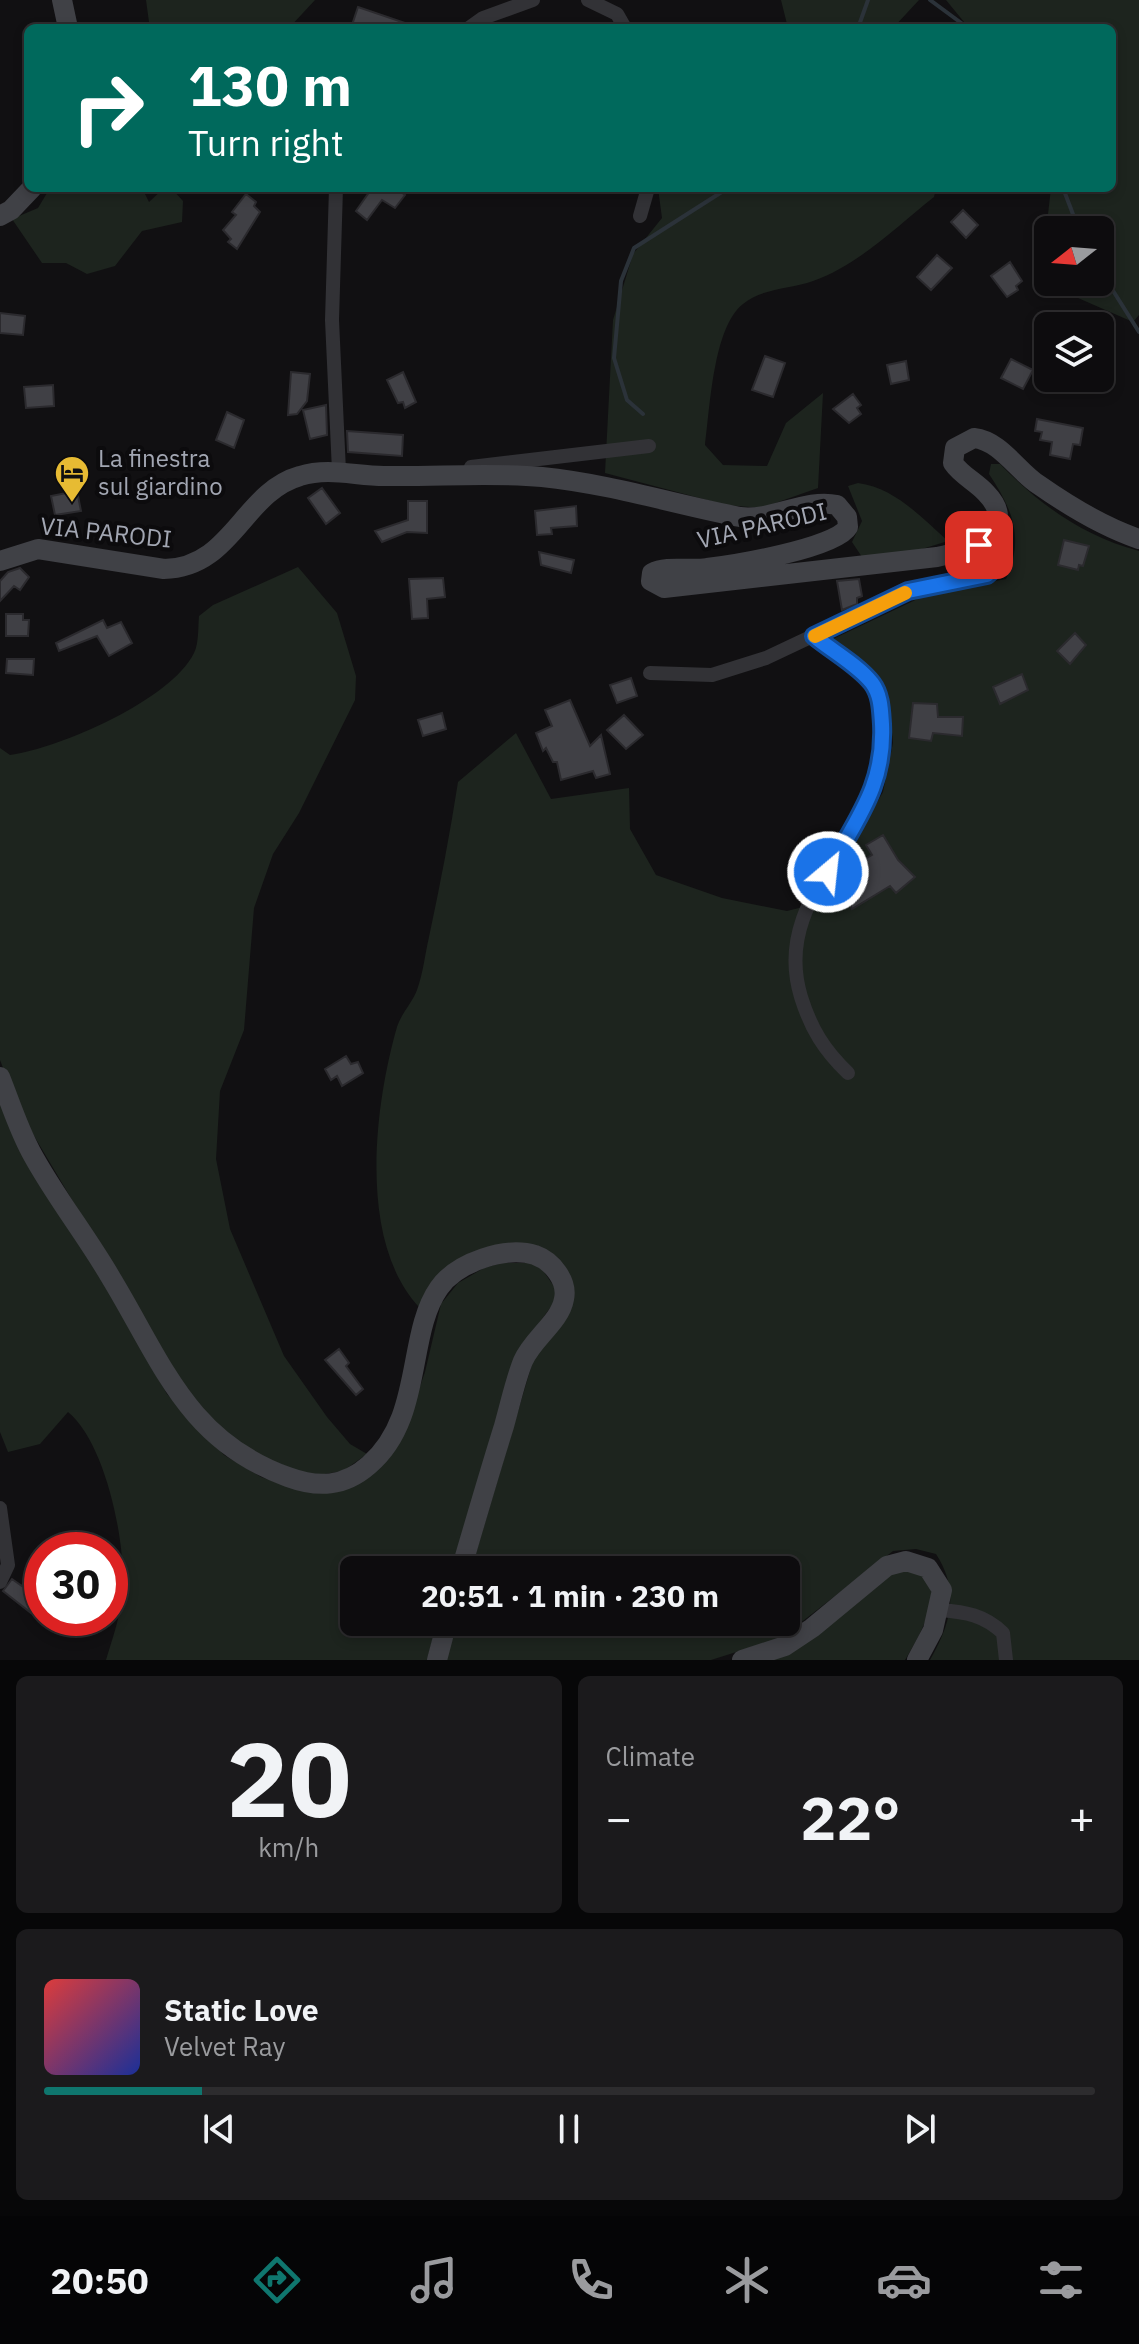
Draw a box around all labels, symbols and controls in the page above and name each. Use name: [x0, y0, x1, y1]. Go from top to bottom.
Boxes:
text: 130 m: [188, 49, 352, 121]
icon: right: [56, 56, 160, 160]
text: Turn right: [188, 119, 344, 166]
north arrow: [1034, 216, 1114, 296]
map controls: [1034, 216, 1114, 392]
button: layers: [1034, 312, 1114, 392]
place label: La finestra sul giardino: [98, 442, 223, 502]
hotel icon: La finestra sul giardino: [53, 454, 91, 504]
street label: VIA PARODI: [694, 495, 830, 555]
street label: VIA PARODI: [39, 509, 173, 555]
pin: [945, 511, 1013, 579]
icon: arrive: [957, 523, 1001, 567]
position arrow: [786, 830, 870, 914]
speed limit sign: 30: [24, 1532, 128, 1636]
text: 20:51 · 1 min · 230 m: [421, 1576, 719, 1615]
text: 20: [226, 1710, 351, 1846]
text: Climate: [606, 1739, 695, 1773]
text: 22°: [800, 1778, 900, 1857]
text: −: [606, 1789, 632, 1846]
text: +: [1069, 1789, 1095, 1846]
text: km/h: [258, 1830, 319, 1864]
text: Static Love: [164, 1990, 319, 2029]
text: Velvet Ray: [164, 2029, 285, 2063]
icon: previous: [197, 2107, 241, 2151]
icon: pause: [547, 2107, 591, 2151]
icon: next: [898, 2107, 942, 2151]
icon: directions: [249, 2252, 305, 2308]
icon: music: [406, 2252, 462, 2308]
icon: phone: [563, 2252, 619, 2308]
icon: climate: [719, 2252, 775, 2308]
icon: car: [876, 2252, 932, 2308]
icon: filters: [1033, 2252, 1089, 2308]
text: 20:50: [50, 2257, 149, 2304]

